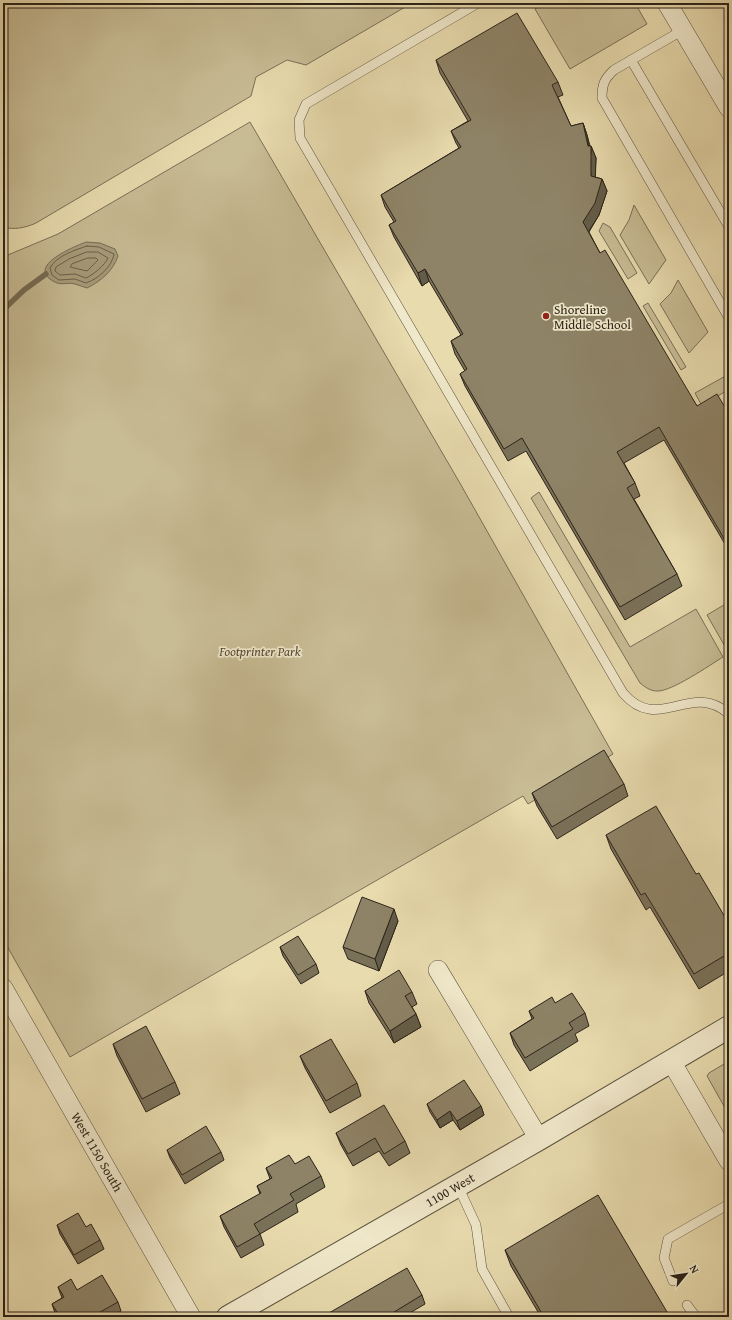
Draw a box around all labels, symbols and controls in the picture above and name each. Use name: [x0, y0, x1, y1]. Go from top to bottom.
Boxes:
place label: Shoreline Middle School: [554, 300, 631, 334]
marker: Shoreline Middle School: [541, 311, 551, 321]
park label: Footprinter Park: [218, 642, 301, 661]
street label: West 1150 South: [67, 1109, 128, 1196]
street label: 1100 West: [422, 1168, 479, 1212]
north arrow: [666, 1254, 706, 1294]
text: N: [686, 1262, 704, 1277]

